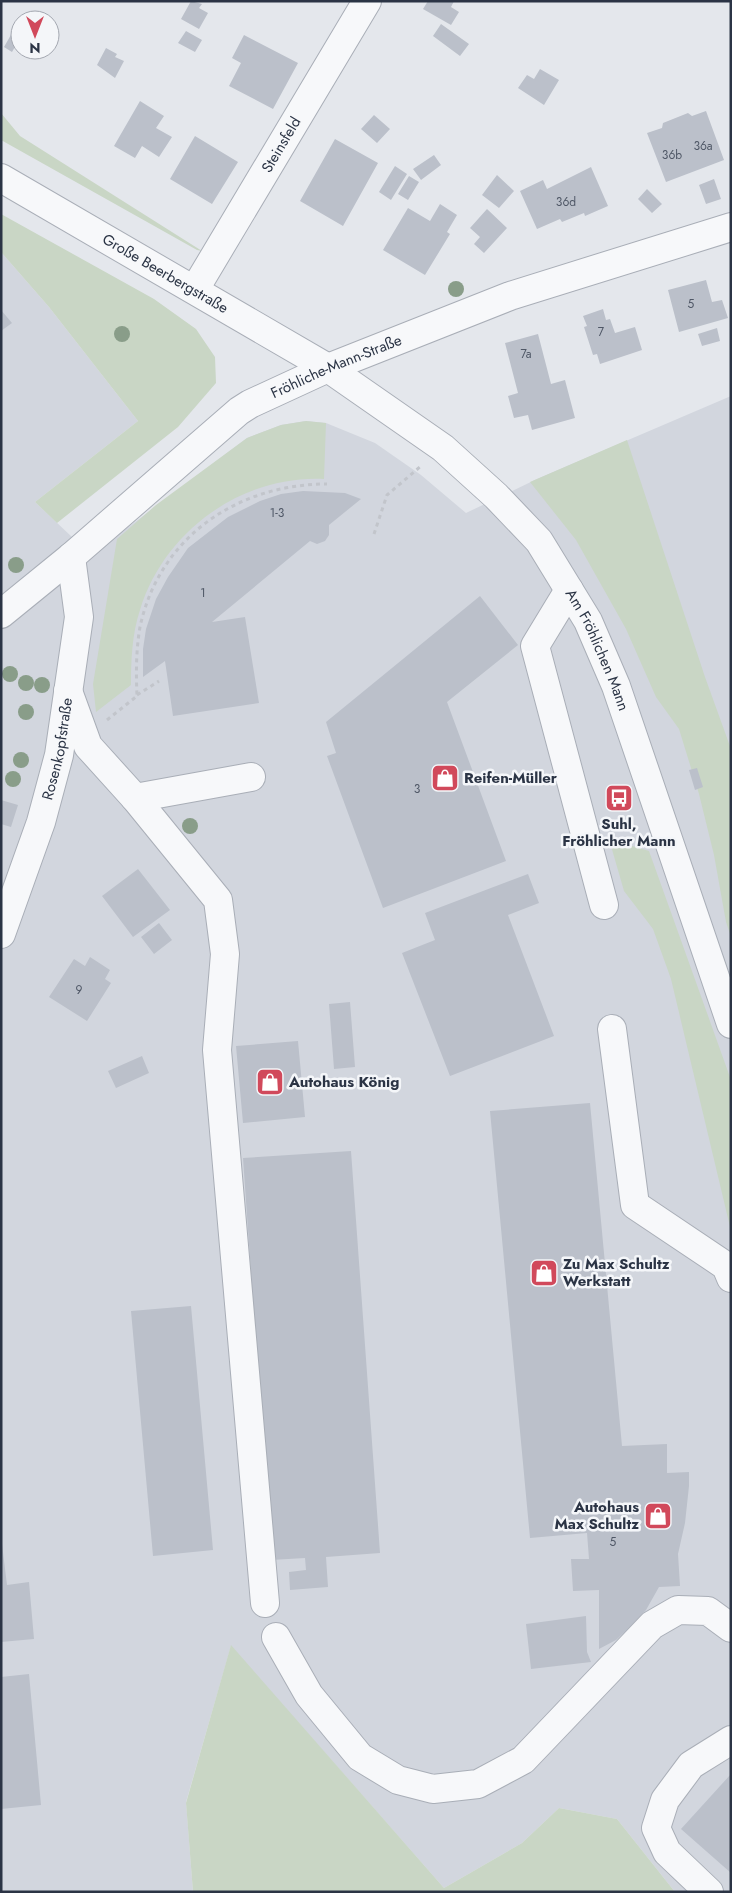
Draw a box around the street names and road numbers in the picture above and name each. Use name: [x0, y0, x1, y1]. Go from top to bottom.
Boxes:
street label: Steinsfeld: [256, 113, 306, 177]
street label: Große Beerbergstraße: [98, 228, 233, 319]
street label: Fröhliche-Mann-Straße: [267, 329, 405, 404]
street label: Am Fröhlichen Mann: [560, 585, 635, 714]
street label: Rosenkopfstraße: [36, 696, 78, 803]

